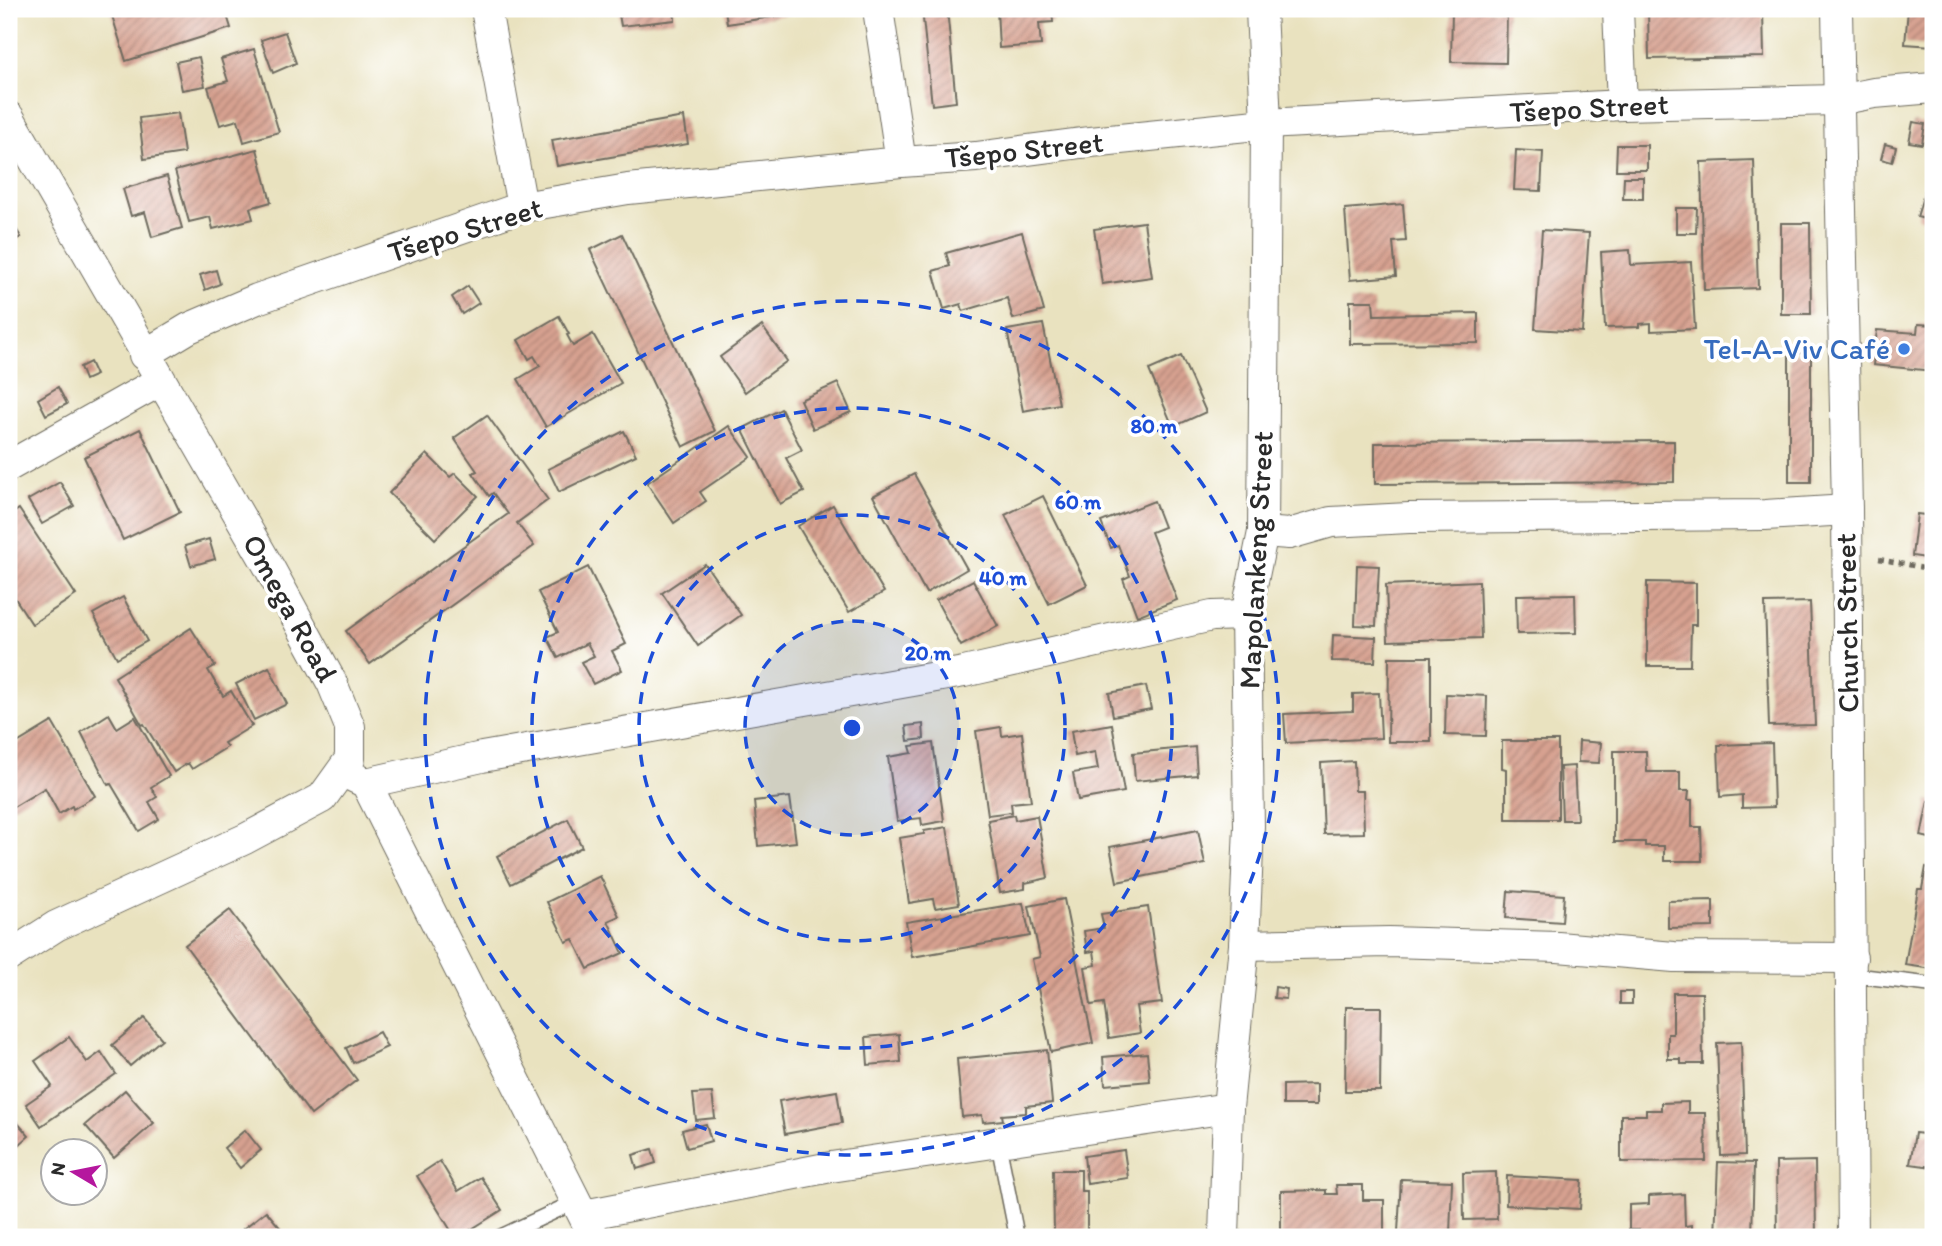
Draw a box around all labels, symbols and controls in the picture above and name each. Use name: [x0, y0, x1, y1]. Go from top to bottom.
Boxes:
street label: Tšepo Street: [1508, 85, 1670, 130]
street label: Tšepo Street: [943, 123, 1105, 176]
street label: Tšepo Street: [383, 189, 547, 271]
place label: Tel-A-Viv Café: [1704, 330, 1890, 367]
marker: Tel-A-Viv Café: [1896, 341, 1912, 357]
text: 80 m: [1131, 413, 1178, 438]
street label: Mapolankeng Street: [1230, 430, 1281, 690]
text: 60 m: [1055, 489, 1102, 514]
street label: Omega Road: [235, 527, 346, 688]
street label: Church Street: [1826, 533, 1867, 713]
text: 40 m: [979, 565, 1027, 590]
text: 20 m: [905, 640, 952, 665]
centre of rings: [840, 716, 864, 740]
north arrow: [38, 1138, 108, 1208]
text: N: [45, 1161, 70, 1177]

